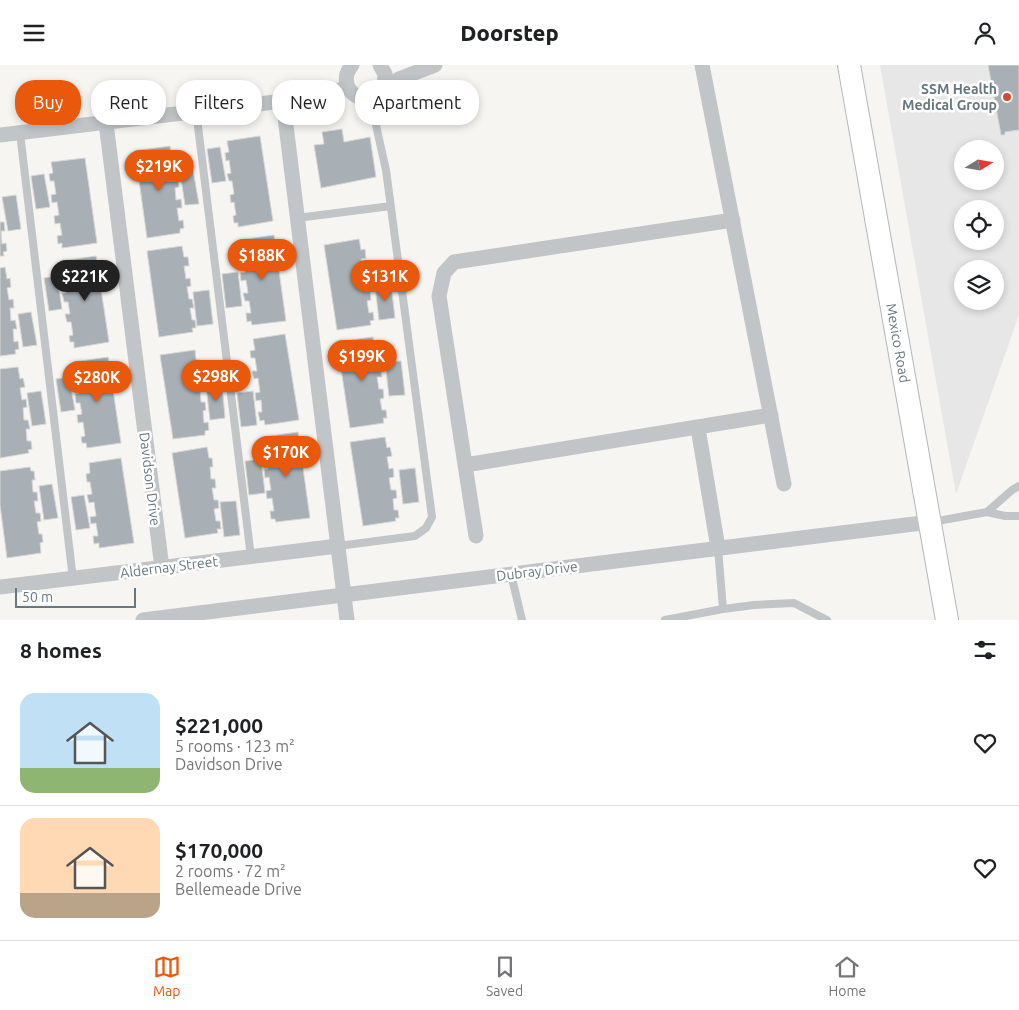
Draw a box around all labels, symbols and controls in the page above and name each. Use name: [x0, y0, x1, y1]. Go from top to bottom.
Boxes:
icon: menu: [20, 19, 48, 47]
icon: person: [971, 19, 999, 47]
text: Doorstep: [460, 20, 559, 45]
chip: Buy: [15, 80, 81, 125]
chip: Rent: [91, 80, 166, 125]
chip: Filters: [176, 80, 262, 125]
chip: New: [272, 80, 345, 125]
chip: Apartment: [355, 80, 479, 125]
place label: SSM Health Medical Group: [902, 81, 997, 113]
marker: SSM Health Medical Group: [1001, 91, 1013, 103]
north arrow: [954, 140, 1004, 190]
map controls: [954, 140, 1004, 310]
pin: $219K: [124, 149, 194, 192]
text: $219K: [136, 157, 182, 175]
button: locate: [954, 200, 1004, 250]
pin: $188K: [227, 239, 297, 281]
text: $188K: [239, 246, 285, 264]
pin: $221K: [50, 259, 120, 302]
pin: $131K: [350, 259, 420, 302]
button: layers: [954, 260, 1004, 310]
text: $221K: [62, 267, 108, 285]
text: $131K: [362, 267, 408, 285]
street label: Mexico Road: [883, 302, 913, 384]
pin: $199K: [327, 339, 397, 382]
text: $199K: [339, 347, 385, 365]
pin: $298K: [181, 359, 251, 402]
pin: $280K: [62, 361, 132, 403]
text: $298K: [193, 367, 239, 385]
text: $280K: [74, 368, 120, 386]
street label: Davidson Drive: [136, 431, 164, 527]
pin: $170K: [251, 435, 321, 478]
text: $170K: [263, 443, 309, 461]
street label: Aldernay Street: [119, 553, 219, 581]
street label: Dubray Drive: [496, 558, 578, 584]
scale bar: [15, 585, 136, 608]
text: 50 m: [22, 589, 53, 605]
icon: filters: [971, 636, 999, 664]
text: 8 homes: [20, 638, 102, 662]
icon: home: [60, 713, 120, 773]
text: $221,000: [175, 713, 263, 737]
icon: heart: [971, 729, 999, 757]
text: 5 rooms · 123 m²: [175, 737, 295, 755]
text: Davidson Drive: [175, 755, 283, 773]
icon: home: [60, 838, 120, 898]
text: $170,000: [175, 838, 263, 862]
icon: heart: [971, 854, 999, 882]
text: 2 rooms · 72 m²: [175, 862, 286, 880]
text: Bellemeade Drive: [175, 880, 302, 898]
tab: Map: [153, 953, 181, 999]
tab: Saved: [486, 953, 523, 999]
tab: Home: [829, 953, 866, 999]

